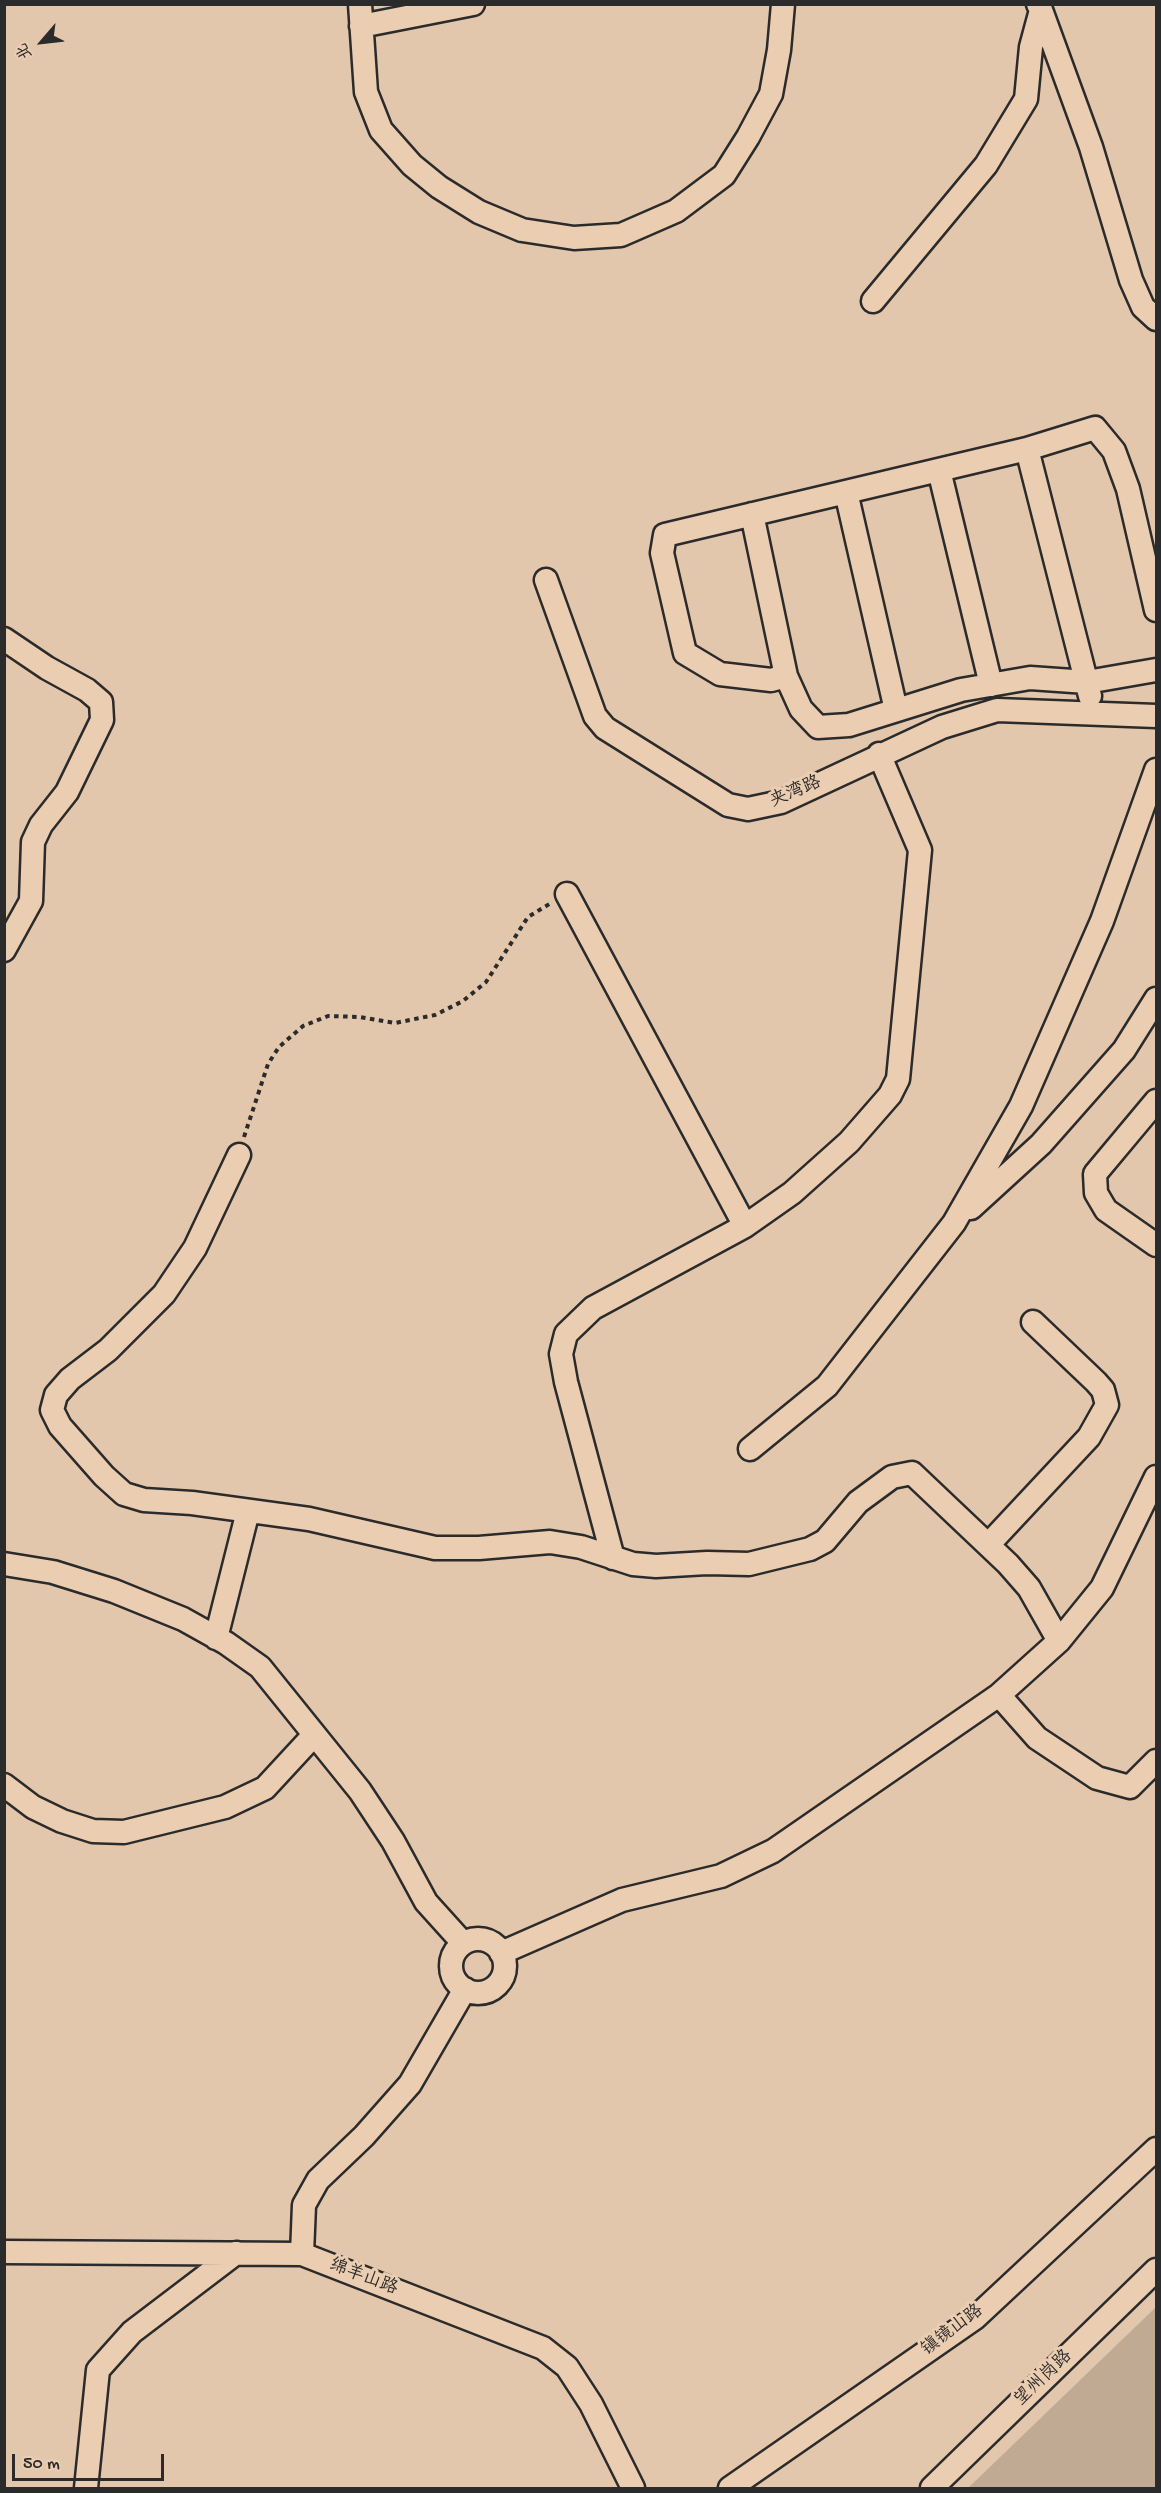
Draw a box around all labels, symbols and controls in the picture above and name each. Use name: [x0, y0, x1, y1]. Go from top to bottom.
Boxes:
north arrow: [12, 12, 72, 72]
text: 北: [14, 39, 38, 62]
street label: 夹湾路: [767, 773, 825, 813]
street label: 绵羊山路: [326, 2255, 400, 2301]
street label: 镇镜山路: [918, 2301, 988, 2361]
street label: 望州岗路: [1011, 2346, 1077, 2412]
scale bar: [15, 2442, 166, 2480]
text: 50 m: [23, 2454, 60, 2475]

